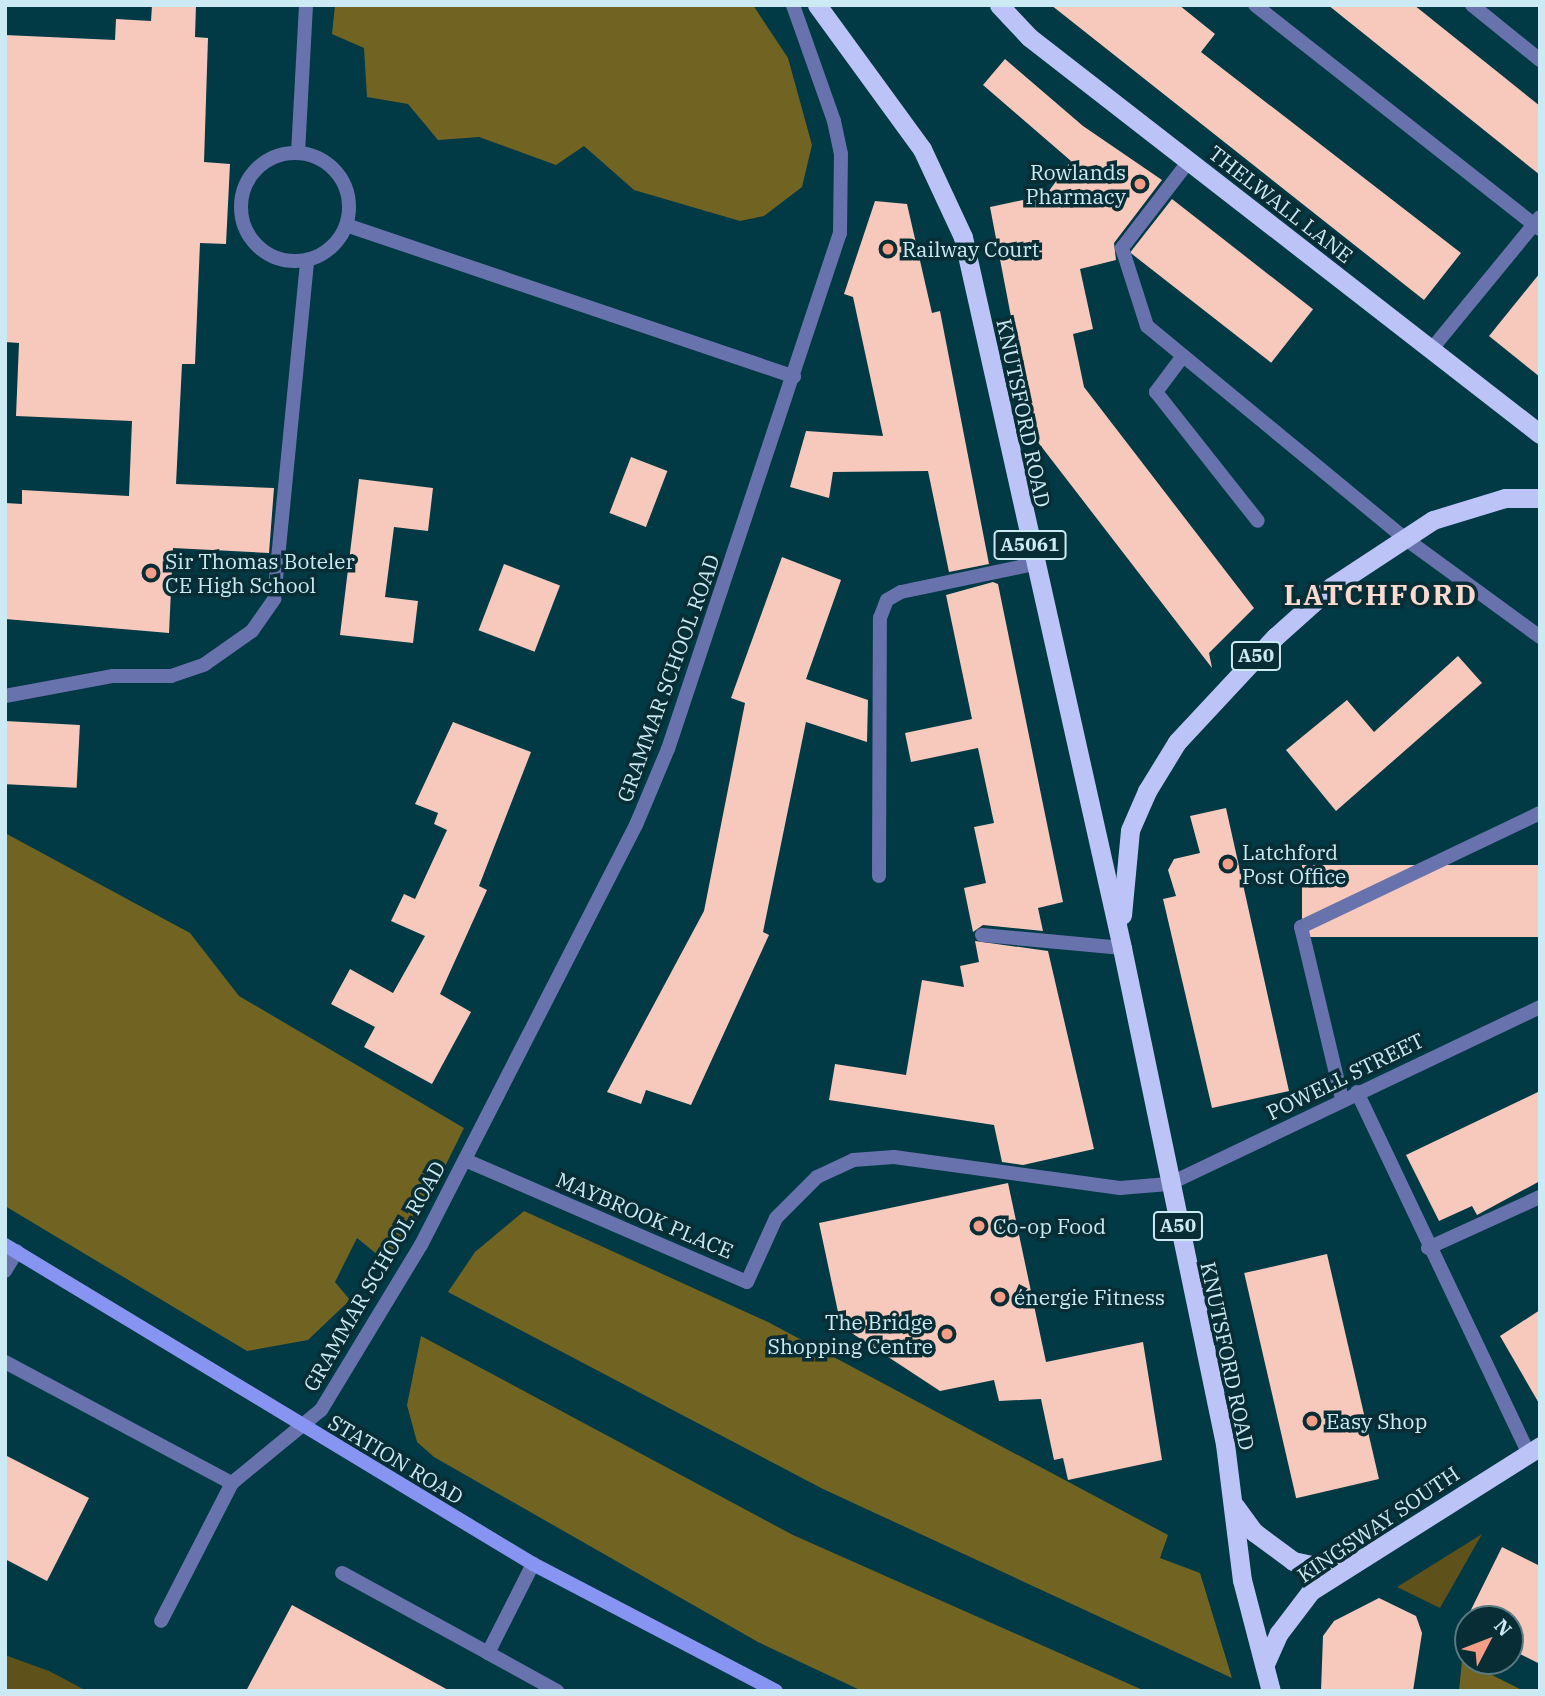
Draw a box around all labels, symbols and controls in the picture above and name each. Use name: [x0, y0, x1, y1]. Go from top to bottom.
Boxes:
street label: THELWALL LANE: [1204, 140, 1358, 268]
place label: Rowlands Pharmacy: [1025, 159, 1126, 209]
marker: Rowlands Pharmacy: [1132, 176, 1148, 192]
place label: Railway Court: [902, 236, 1039, 262]
marker: Railway Court: [880, 241, 896, 257]
street label: KNUTSFORD ROAD: [992, 317, 1056, 509]
road number: A5061: [993, 530, 1067, 560]
place label: Sir Thomas Boteler CE High School: [165, 548, 355, 598]
street label: GRAMMAR SCHOOL ROAD: [611, 551, 725, 805]
marker: Sir Thomas Boteler CE High School: [143, 565, 159, 581]
district label: LATCHFORD: [1285, 578, 1477, 612]
road number: A50: [1230, 640, 1282, 671]
place label: Latchford Post Office: [1242, 839, 1346, 889]
marker: Latchford Post Office: [1220, 856, 1236, 872]
street label: POWELL STREET: [1262, 1027, 1428, 1125]
street label: GRAMMAR SCHOOL ROAD: [298, 1156, 450, 1396]
street label: MAYBROOK PLACE: [553, 1166, 737, 1264]
road number: A50: [1152, 1210, 1204, 1242]
place label: Co-op Food: [993, 1213, 1106, 1239]
marker: Co-op Food: [971, 1218, 987, 1234]
street label: KNUTSFORD ROAD: [1196, 1260, 1260, 1452]
place label: énergie Fitness: [1014, 1284, 1165, 1310]
marker: énergie Fitness: [992, 1289, 1008, 1305]
place label: The Bridge Shopping Centre: [768, 1309, 933, 1359]
marker: The Bridge Shopping Centre: [939, 1326, 955, 1342]
place label: Easy Shop: [1326, 1408, 1427, 1434]
street label: STATION ROAD: [324, 1409, 468, 1509]
marker: Easy Shop: [1304, 1413, 1320, 1429]
street label: KINGSWAY SOUTH: [1292, 1460, 1464, 1588]
north arrow: [1454, 1605, 1524, 1675]
text: N: [1489, 1614, 1517, 1641]

